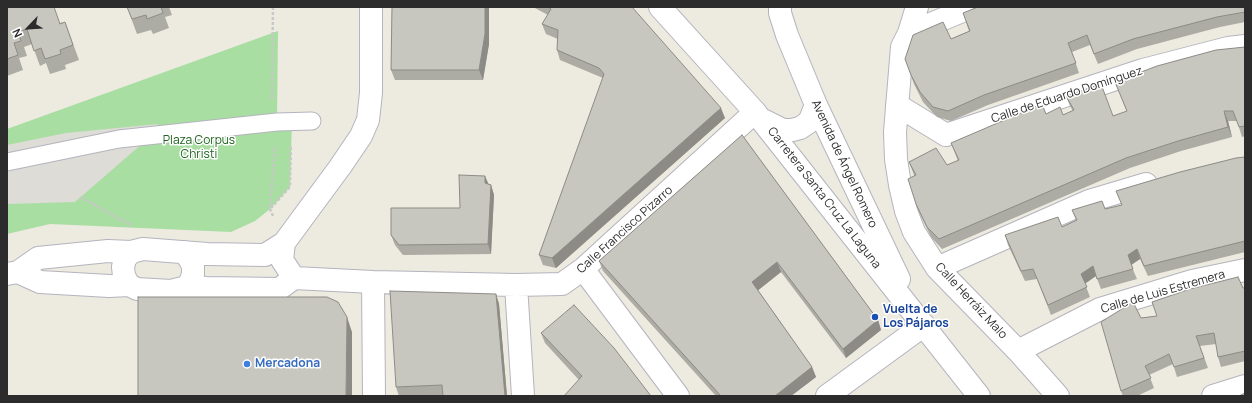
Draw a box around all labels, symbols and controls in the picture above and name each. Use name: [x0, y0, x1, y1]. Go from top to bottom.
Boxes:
north arrow: [8, 8, 48, 48]
text: N: [8, 27, 25, 40]
street label: Calle de Eduardo Domínguez: [990, 64, 1144, 126]
street label: Avenida de Ángel Romero: [808, 98, 880, 230]
street label: Carretera Santa Cruz La Laguna: [764, 124, 884, 272]
park label: Plaza Corpus Christi: [163, 134, 235, 162]
street label: Calle Francisco Pizarro: [574, 183, 676, 277]
street label: Calle Herráiz Malo: [932, 260, 1010, 342]
street label: Calle de Luis Estremera: [1099, 267, 1227, 317]
place label: Vuelta de Los Pájaros: [883, 303, 949, 331]
marker: Vuelta de Los Pájaros: [870, 312, 880, 322]
place label: Mercadona: [255, 357, 320, 371]
marker: Mercadona: [242, 359, 252, 369]

